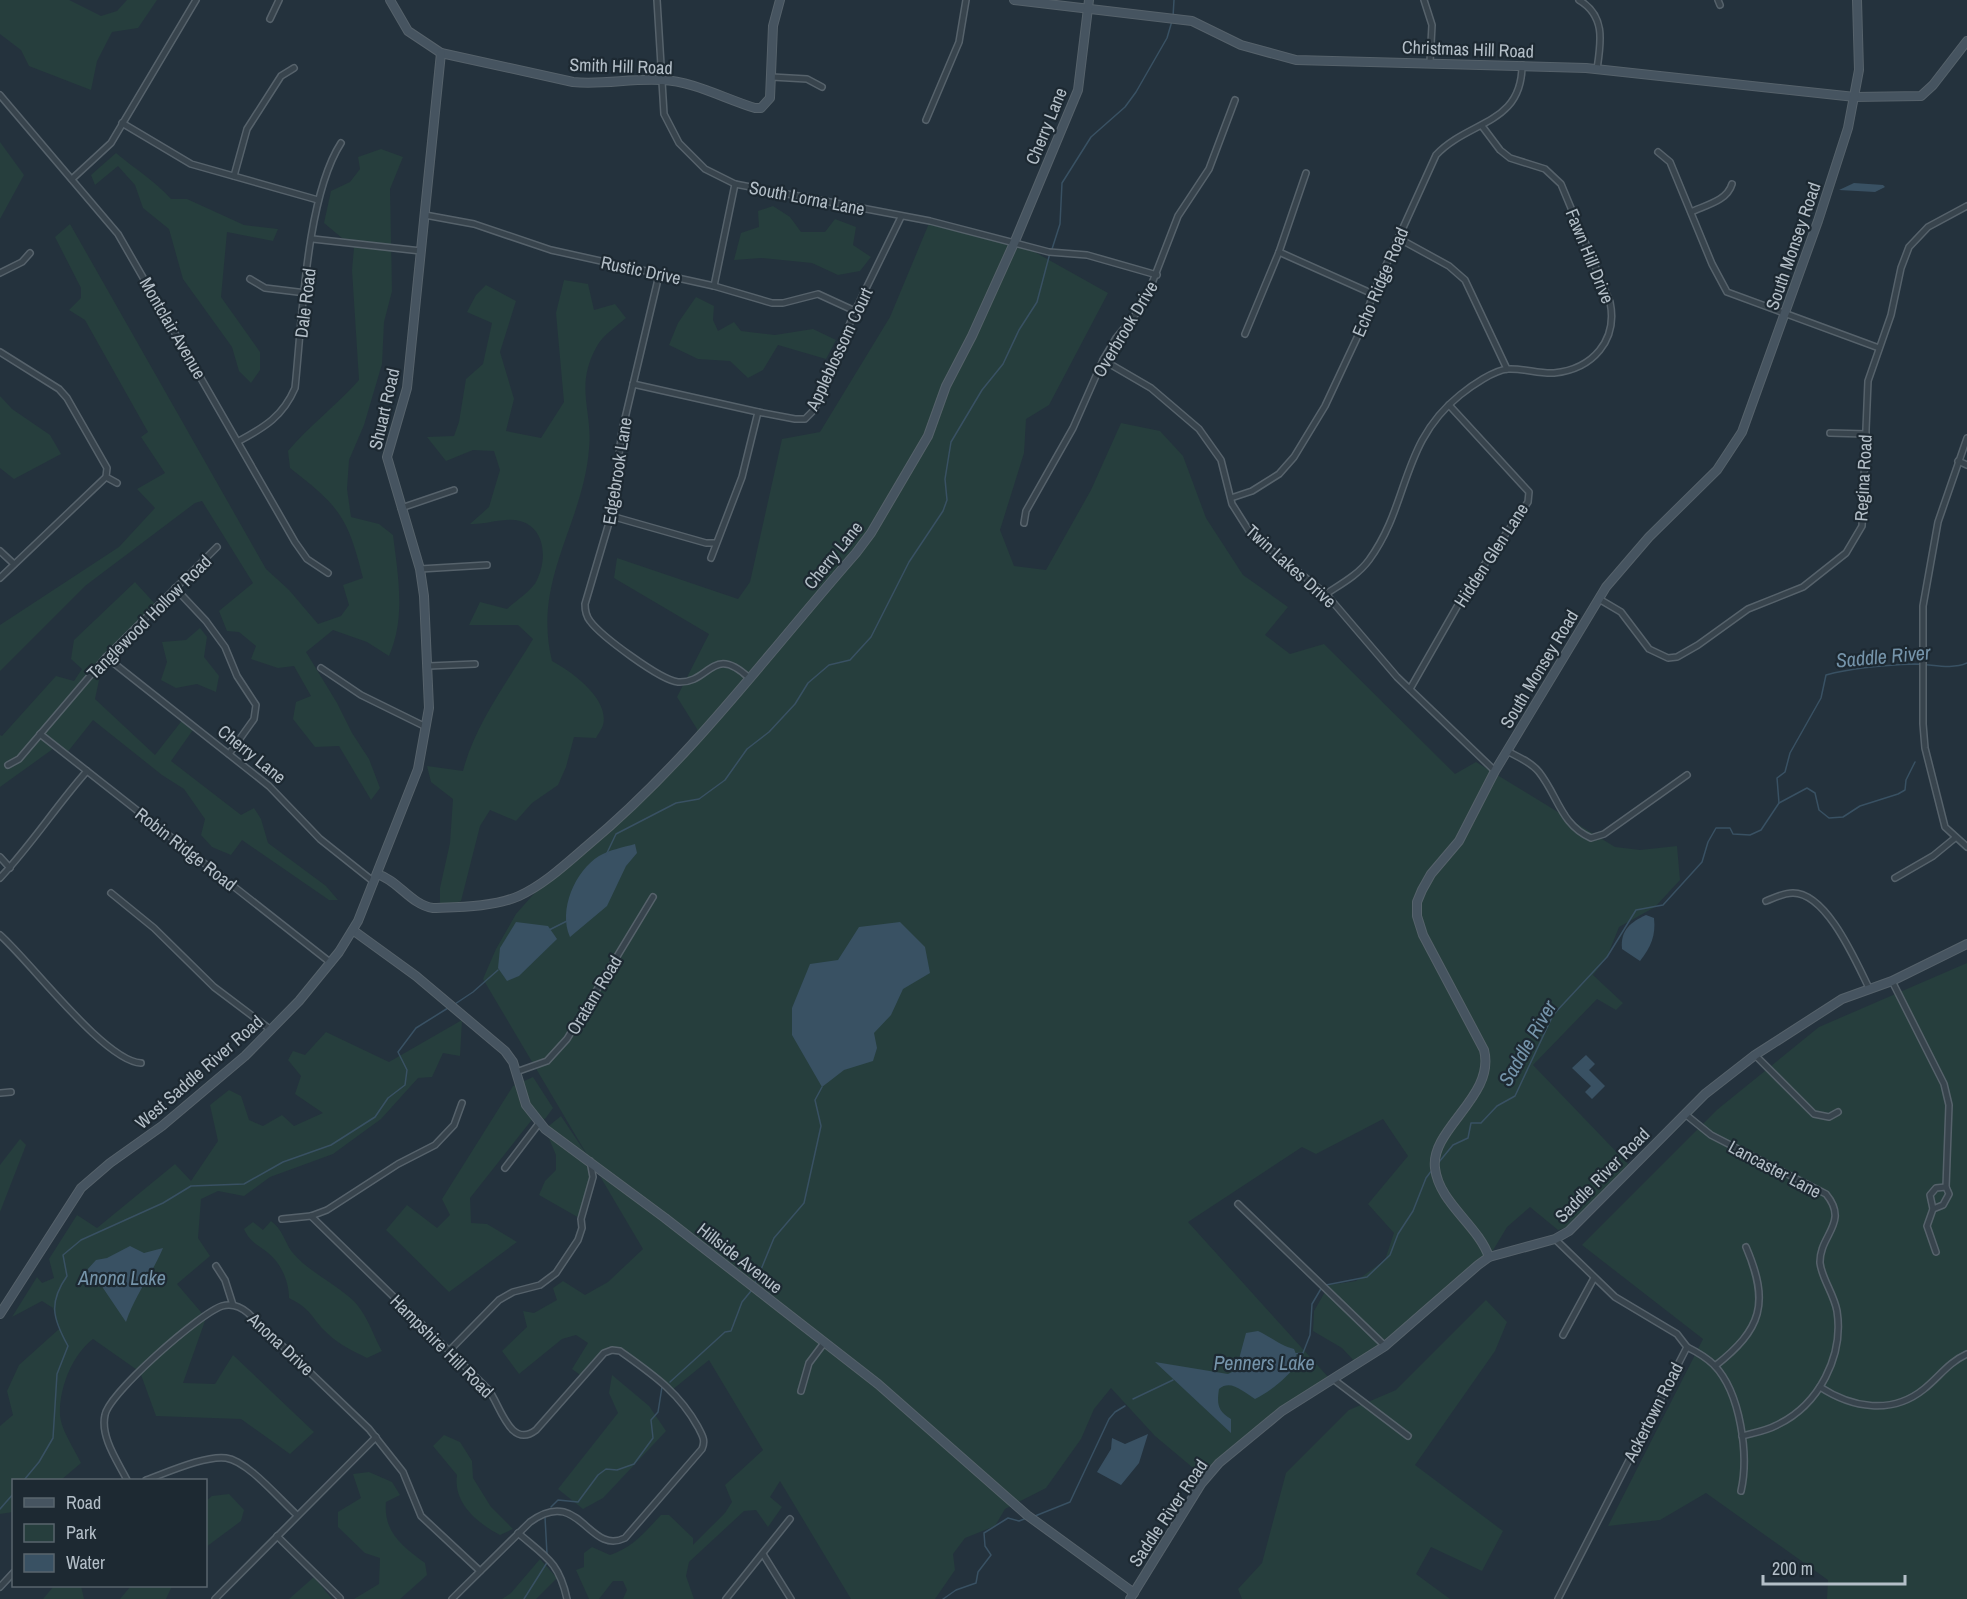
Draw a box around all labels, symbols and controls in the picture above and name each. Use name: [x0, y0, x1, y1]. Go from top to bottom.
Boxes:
street label: Christmas Hill Road: [1402, 34, 1534, 64]
street label: Smith Hill Road: [569, 52, 673, 80]
street label: Cherry Lane: [1019, 84, 1073, 168]
street label: South Lorna Lane: [747, 175, 867, 221]
street label: South Monsey Road: [1759, 179, 1827, 313]
street label: Fawn Hill Drive: [1560, 205, 1620, 307]
street label: Echo Ridge Road: [1346, 223, 1414, 341]
street label: Rustic Drive: [599, 249, 683, 291]
street label: Dale Road: [288, 267, 322, 339]
street label: Montclair Avenue: [134, 272, 212, 384]
street label: Overbrook Drive: [1086, 276, 1164, 382]
street label: Appleblossom Court: [799, 283, 878, 415]
street label: Shuart Road: [362, 366, 406, 452]
street label: Edgebrook Lane: [596, 416, 638, 526]
street label: Regina Road: [1848, 434, 1878, 522]
street label: Hidden Glen Lane: [1448, 498, 1534, 612]
street label: Cherry Lane: [798, 516, 868, 594]
street label: Twin Lakes Drive: [1240, 519, 1342, 613]
street label: Tanglewood Hollow Road: [81, 549, 217, 685]
street label: South Monsey Road: [1494, 605, 1584, 733]
water label: Saddle River: [1835, 638, 1932, 674]
street label: Cherry Lane: [213, 719, 291, 789]
street label: Robin Ridge Road: [130, 802, 242, 896]
street label: Oratam Road: [560, 951, 628, 1039]
water label: Saddle River: [1492, 995, 1563, 1091]
street label: West Saddle River Road: [130, 1009, 268, 1135]
street label: Saddle River Road: [1549, 1122, 1655, 1228]
street label: Lancaster Lane: [1724, 1134, 1826, 1204]
street label: Hillside Avenue: [692, 1217, 788, 1299]
water label: Anona Lake: [77, 1264, 166, 1291]
street label: Hampshire Hill Road: [385, 1289, 499, 1403]
street label: Anona Drive: [242, 1306, 320, 1381]
water label: Penners Lake: [1213, 1349, 1315, 1376]
street label: Ackertown Road: [1617, 1358, 1689, 1467]
street label: Saddle River Road: [1123, 1454, 1213, 1572]
legend: [12, 1479, 207, 1587]
text: Road: [66, 1490, 101, 1515]
text: Park: [66, 1520, 97, 1545]
scale bar: [1763, 1548, 1906, 1586]
text: Water: [66, 1550, 105, 1575]
text: 200 m: [1772, 1556, 1813, 1581]

